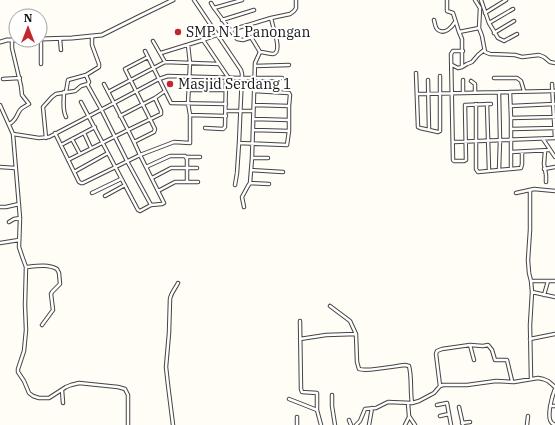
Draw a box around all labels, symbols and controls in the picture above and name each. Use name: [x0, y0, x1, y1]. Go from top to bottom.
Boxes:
north arrow: [8, 8, 48, 48]
text: N: [24, 11, 33, 25]
place label: SMP N 1 Panongan: [186, 23, 310, 41]
marker: SMP N 1 Panongan: [173, 27, 183, 37]
place label: Masjid Serdang 1: [178, 75, 291, 93]
marker: Masjid Serdang 1: [165, 79, 175, 89]

